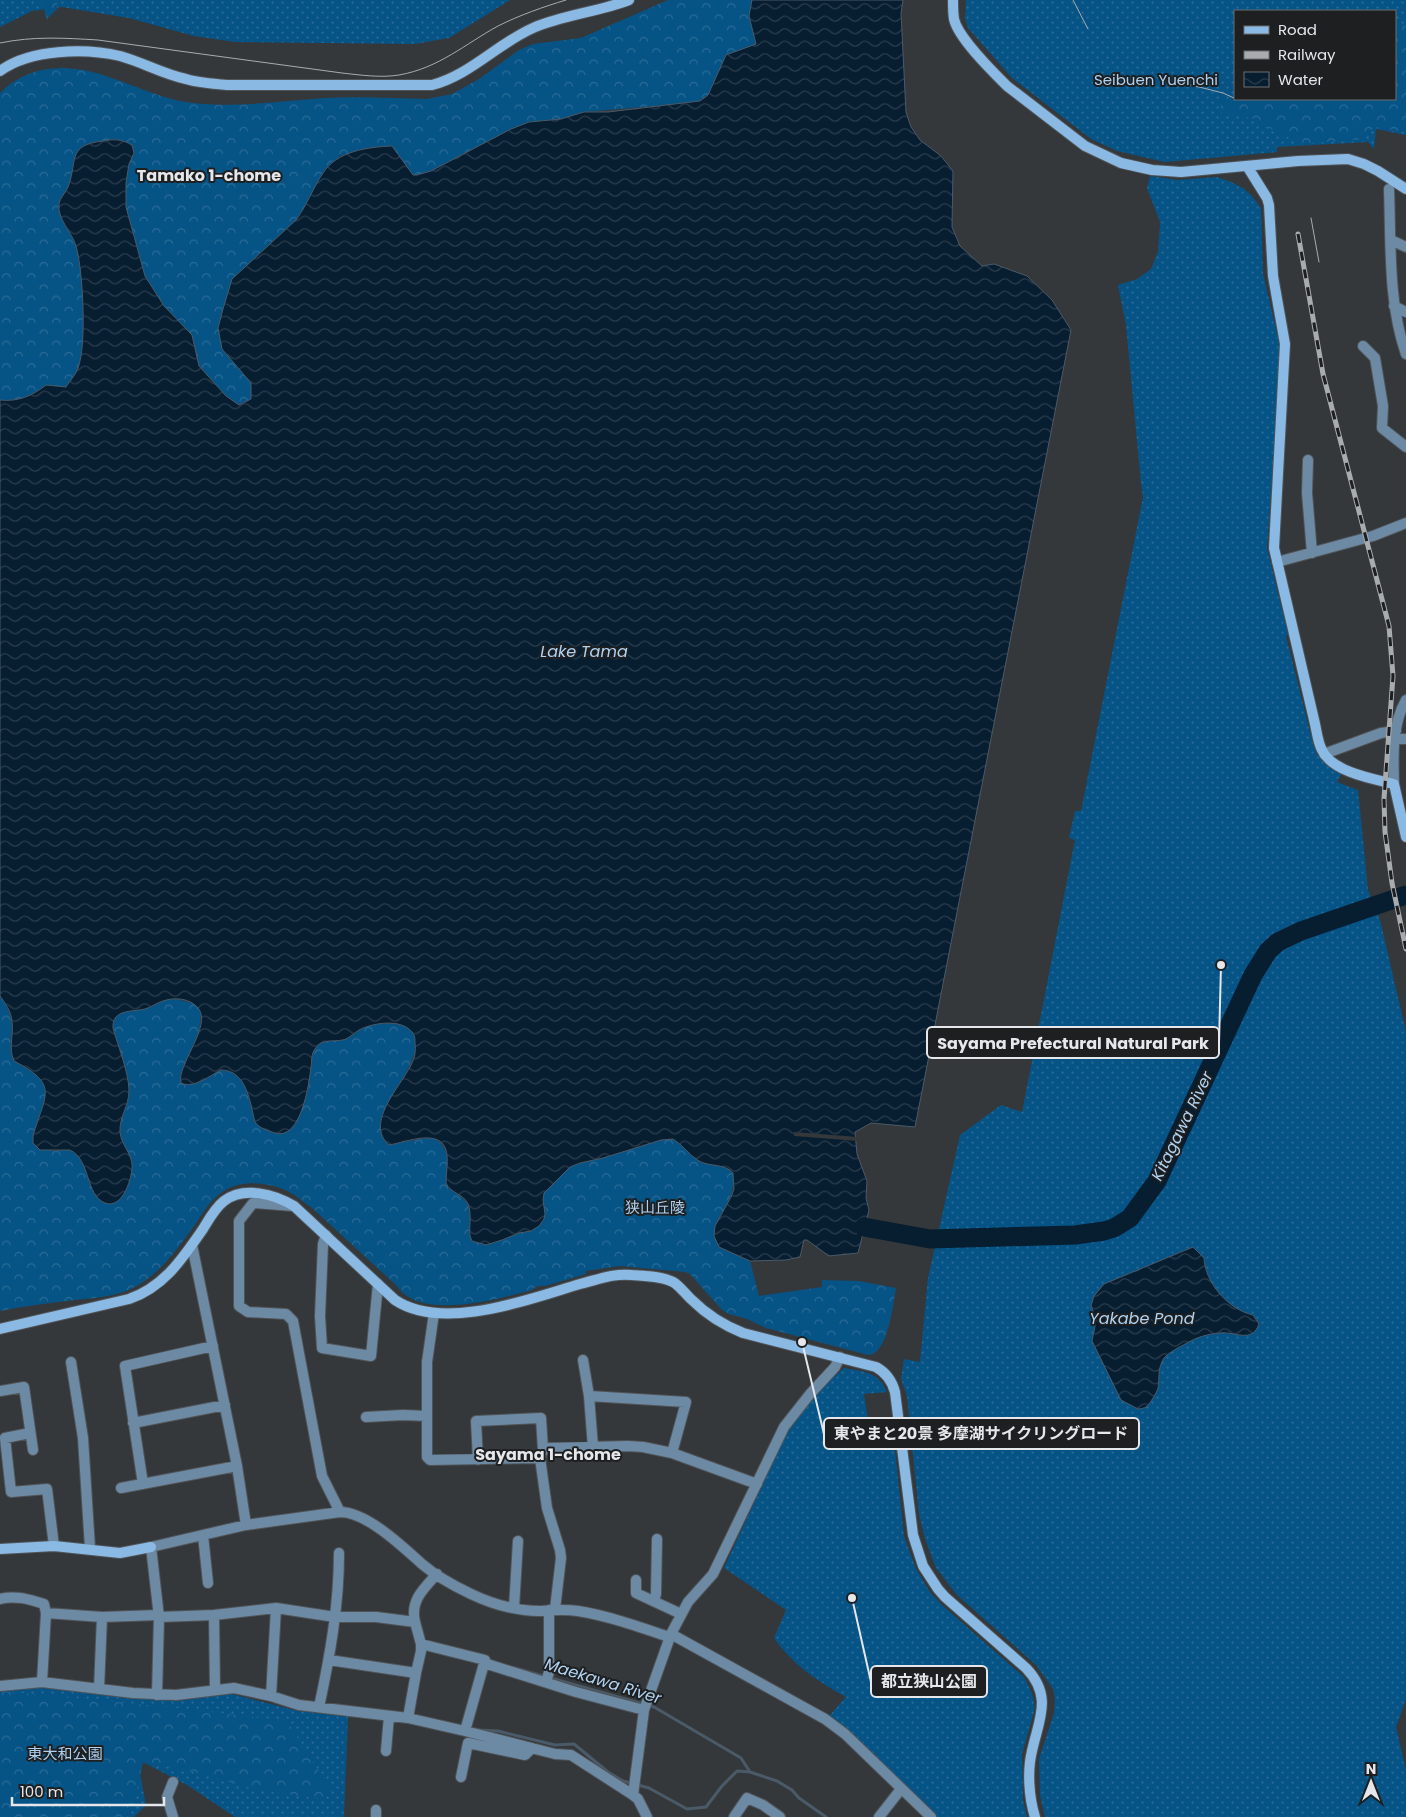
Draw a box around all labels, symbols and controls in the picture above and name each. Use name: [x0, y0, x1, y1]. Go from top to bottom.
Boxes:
legend: [1234, 10, 1396, 100]
text: Road: [1278, 19, 1317, 40]
text: Railway: [1278, 44, 1336, 65]
park label: Seibuen Yuenchi: [1094, 69, 1218, 90]
text: Water: [1278, 69, 1324, 90]
district label: Tamako 1-chome: [137, 164, 281, 187]
water label: Lake Tama: [540, 640, 628, 663]
callout: Sayama Prefectural Natural Park: [927, 1027, 1219, 1058]
text: Sayama Prefectural Natural Park: [937, 1032, 1209, 1055]
water label: Kitagawa River: [1146, 1067, 1219, 1185]
park label: 狭山丘陵: [625, 1197, 685, 1218]
water label: Yakabe Pond: [1089, 1307, 1195, 1330]
callout: 東やまと20景 多摩湖サイクリングロード: [824, 1418, 1139, 1449]
text: 東やまと20景 多摩湖サイクリングロード: [834, 1422, 1128, 1445]
district label: Sayama 1-chome: [475, 1443, 621, 1466]
water label: Maekawa River: [542, 1652, 665, 1710]
callout: 都立狭山公園: [871, 1666, 987, 1697]
text: 都立狭山公園: [881, 1670, 977, 1693]
park label: 東大和公園: [27, 1743, 103, 1764]
north arrow: [1346, 1757, 1396, 1807]
text: N: [1366, 1759, 1376, 1779]
scale bar: [12, 1774, 165, 1806]
text: 100 m: [20, 1781, 63, 1802]

